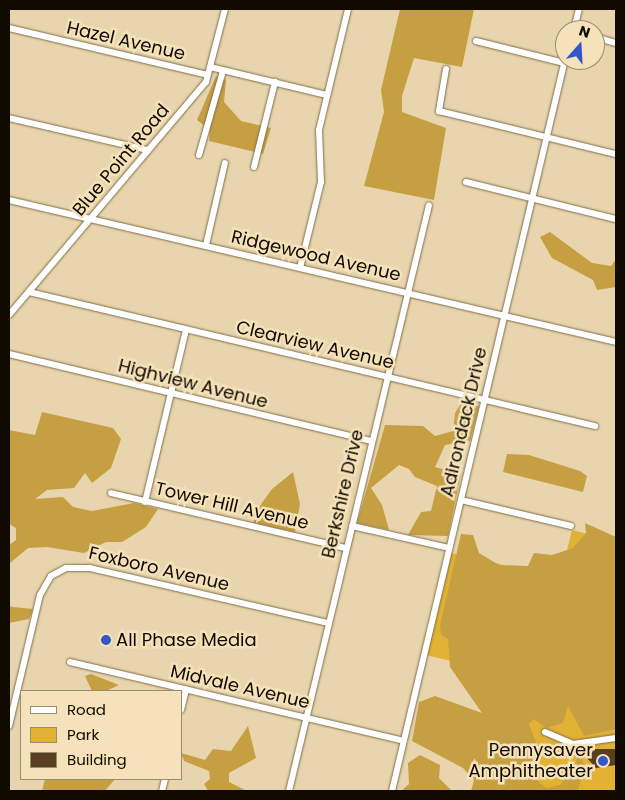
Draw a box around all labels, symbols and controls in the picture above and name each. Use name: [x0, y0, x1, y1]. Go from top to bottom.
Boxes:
street label: Hazel Avenue: [65, 17, 187, 65]
north arrow: [555, 20, 605, 70]
text: N: [576, 21, 593, 43]
street label: Blue Point Road: [68, 100, 174, 220]
street label: Ridgewood Avenue: [229, 226, 403, 286]
street label: Clearview Avenue: [234, 316, 396, 374]
street label: Adirondack Drive: [436, 345, 492, 499]
street label: Highview Avenue: [116, 355, 270, 413]
street label: Berkshire Drive: [318, 428, 368, 560]
street label: Tower Hill Avenue: [153, 478, 311, 534]
street label: Foxboro Avenue: [87, 542, 231, 596]
place label: All Phase Media: [116, 629, 257, 651]
marker: All Phase Media: [100, 634, 112, 646]
street label: Midvale Avenue: [168, 660, 312, 714]
legend: [20, 690, 182, 780]
text: Road: [67, 699, 106, 720]
text: Park: [67, 724, 99, 745]
place label: Pennysaver Amphitheater: [468, 740, 593, 782]
text: Building: [67, 749, 127, 770]
marker: Pennysaver Amphitheater: [597, 755, 609, 767]

